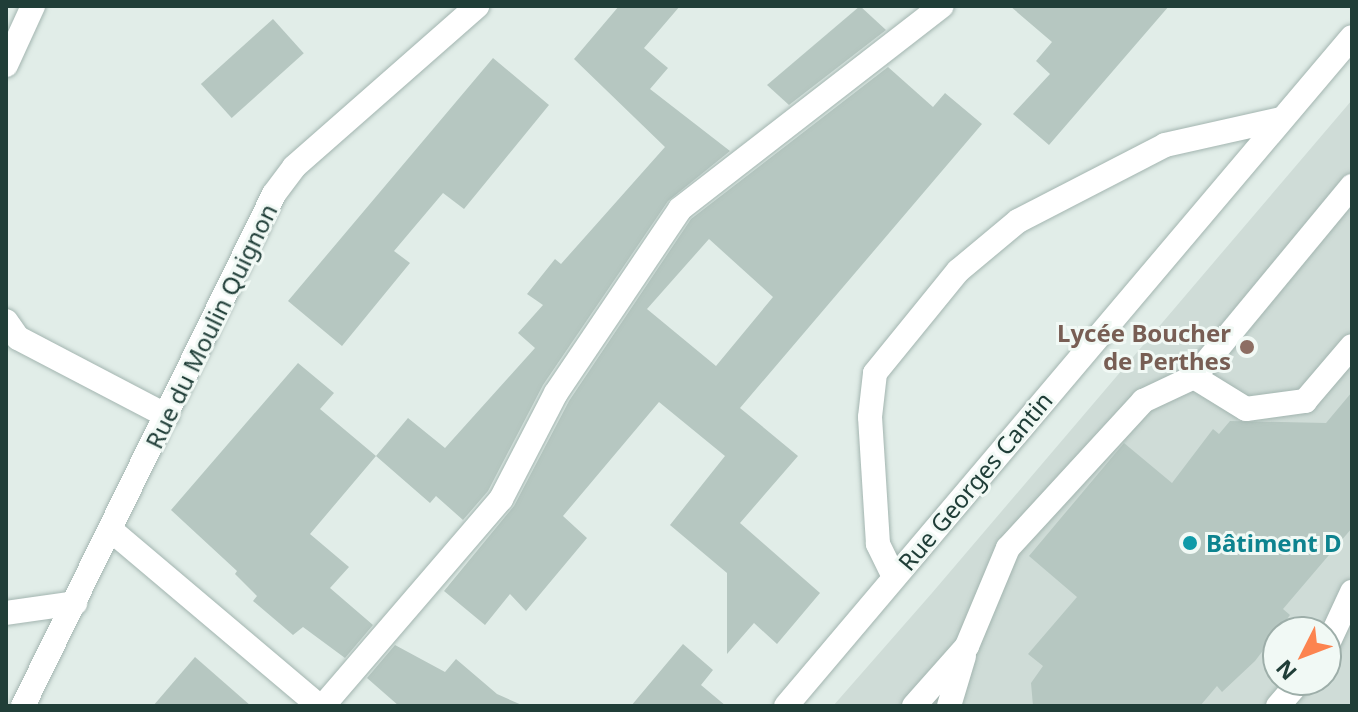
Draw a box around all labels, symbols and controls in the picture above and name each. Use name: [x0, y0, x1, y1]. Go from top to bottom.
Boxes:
street label: Rue du Moulin Quignon: [139, 199, 283, 453]
place label: Lycée Boucher de Perthes: [1057, 319, 1231, 375]
marker: Lycée Boucher de Perthes: [1238, 338, 1256, 356]
street label: Rue Georges Cantin: [892, 386, 1058, 576]
place label: Bâtiment D: [1206, 529, 1341, 557]
marker: Bâtiment D: [1181, 534, 1199, 552]
north arrow: [1262, 616, 1342, 696]
text: N: [1269, 654, 1303, 687]

